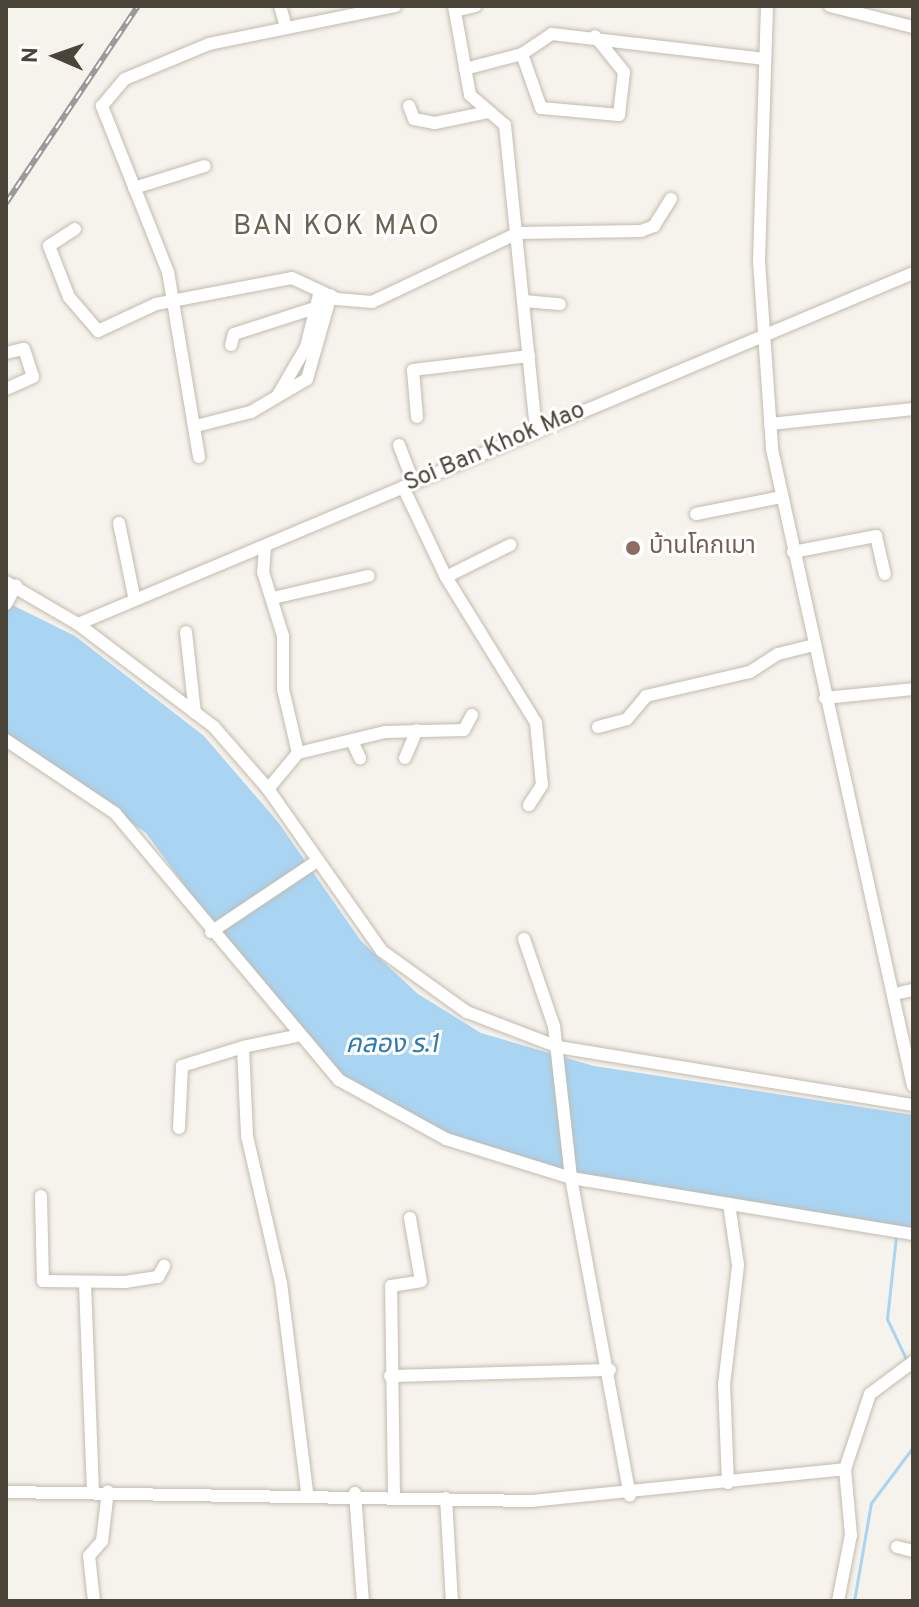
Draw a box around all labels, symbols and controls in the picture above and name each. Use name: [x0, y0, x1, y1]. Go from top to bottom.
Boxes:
north arrow: [16, 16, 96, 96]
text: N: [18, 47, 45, 64]
district label: BAN KOK MAO: [233, 210, 441, 244]
street label: Soi Ban Khok Mao: [400, 397, 590, 499]
place label: บ้านโคกเมา: [649, 534, 756, 562]
marker: บ้านโคกเมา: [624, 539, 642, 557]
water label: คลอง ร.1: [346, 1030, 438, 1062]

